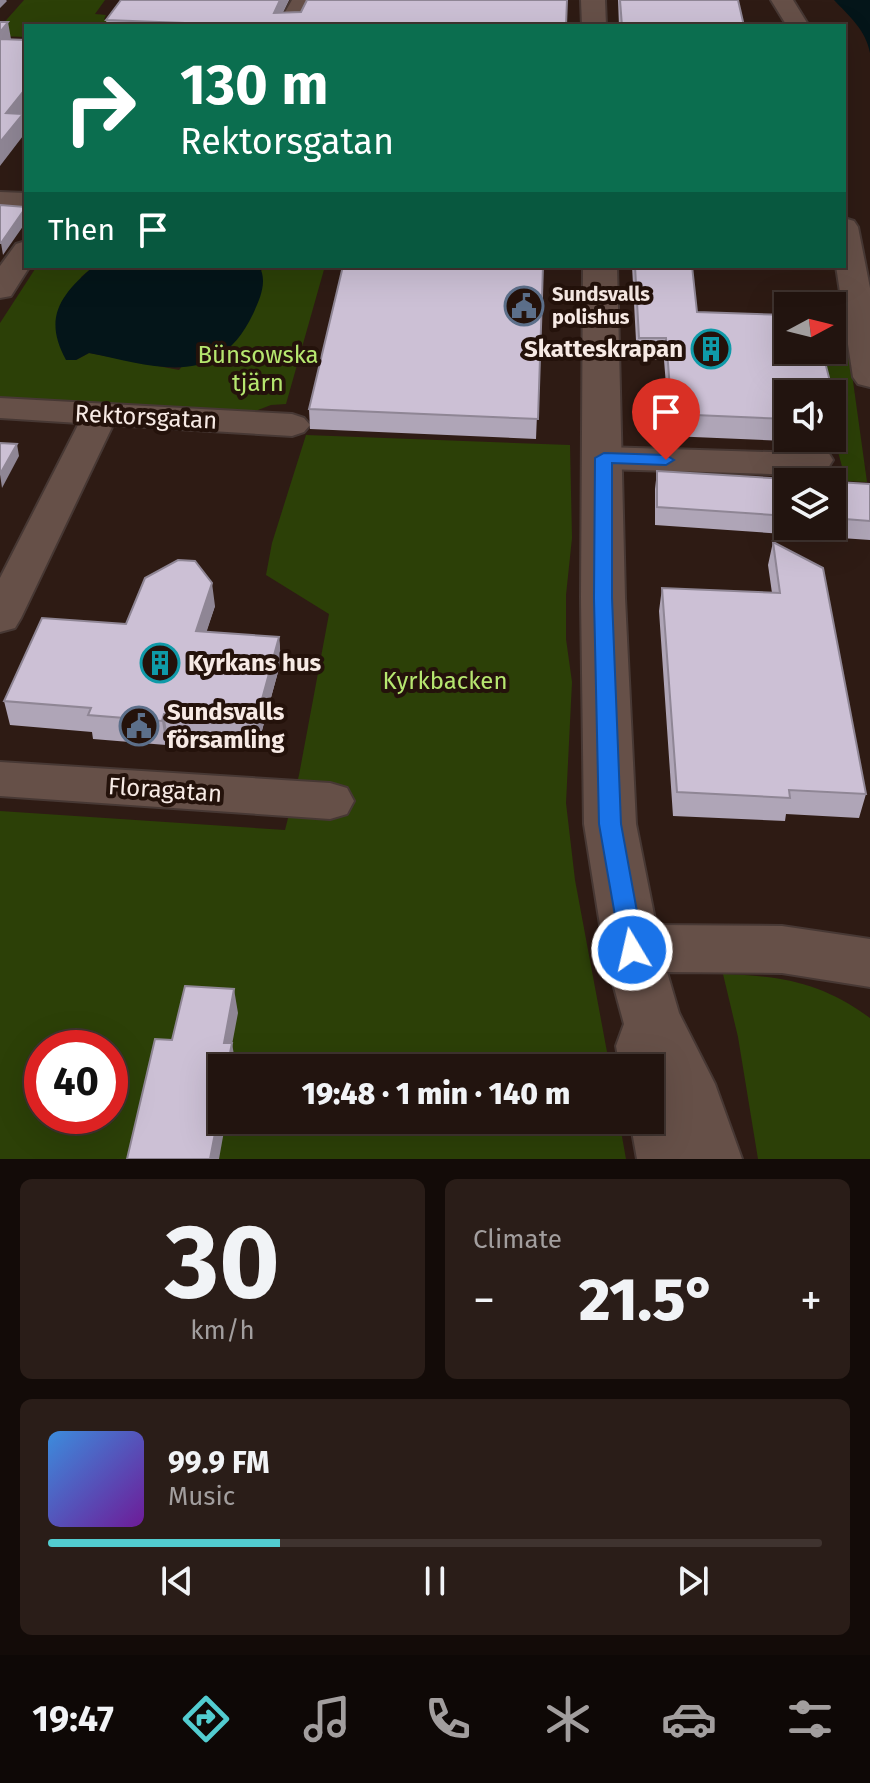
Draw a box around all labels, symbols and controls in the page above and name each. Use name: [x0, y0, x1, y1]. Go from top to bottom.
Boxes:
text: 130 m: [180, 52, 328, 119]
icon: right: [48, 56, 152, 160]
text: Rektorsgatan: [180, 120, 394, 164]
icon: arrive: [131, 208, 175, 252]
text: Then: [48, 212, 115, 248]
place label: Sundsvalls polishus: [552, 282, 650, 329]
public building icon: Sundsvalls polishus: [503, 285, 545, 327]
north arrow: [774, 292, 846, 364]
map controls: [774, 292, 846, 540]
building icon: Skatteskrapan: [690, 328, 732, 370]
place label: Skatteskrapan: [524, 335, 683, 363]
park label: Bünsowska tjärn: [197, 341, 319, 397]
pin: [632, 378, 700, 460]
button: sound: [774, 380, 846, 452]
icon: arrive: [644, 390, 688, 434]
street label: Rektorsgatan: [74, 399, 218, 435]
button: layers: [774, 468, 846, 540]
building icon: Kyrkans hus: [139, 642, 181, 684]
place label: Kyrkans hus: [188, 649, 322, 677]
park label: Kyrkbacken: [382, 667, 508, 695]
place label: Sundsvalls församling: [167, 698, 285, 754]
public building icon: Sundsvalls församling: [118, 705, 160, 747]
street label: Floragatan: [107, 772, 223, 808]
position arrow: [590, 908, 674, 992]
speed limit sign: 40: [24, 1030, 128, 1134]
text: 19:48 · 1 min · 140 m: [302, 1076, 570, 1112]
text: 30: [165, 1200, 280, 1325]
text: Climate: [473, 1224, 562, 1255]
text: 21.5°: [579, 1264, 716, 1336]
text: −: [473, 1274, 495, 1327]
text: +: [800, 1274, 822, 1327]
text: km/h: [190, 1315, 255, 1346]
text: 99.9 FM: [168, 1445, 269, 1481]
text: Music: [168, 1481, 235, 1512]
icon: previous: [155, 1559, 199, 1603]
icon: pause: [413, 1559, 457, 1603]
icon: next: [671, 1559, 715, 1603]
icon: directions: [178, 1691, 234, 1747]
icon: music: [299, 1691, 355, 1747]
icon: phone: [420, 1691, 476, 1747]
icon: climate: [540, 1691, 596, 1747]
icon: car: [661, 1691, 717, 1747]
icon: filters: [782, 1691, 838, 1747]
text: 19:47: [32, 1697, 114, 1741]

